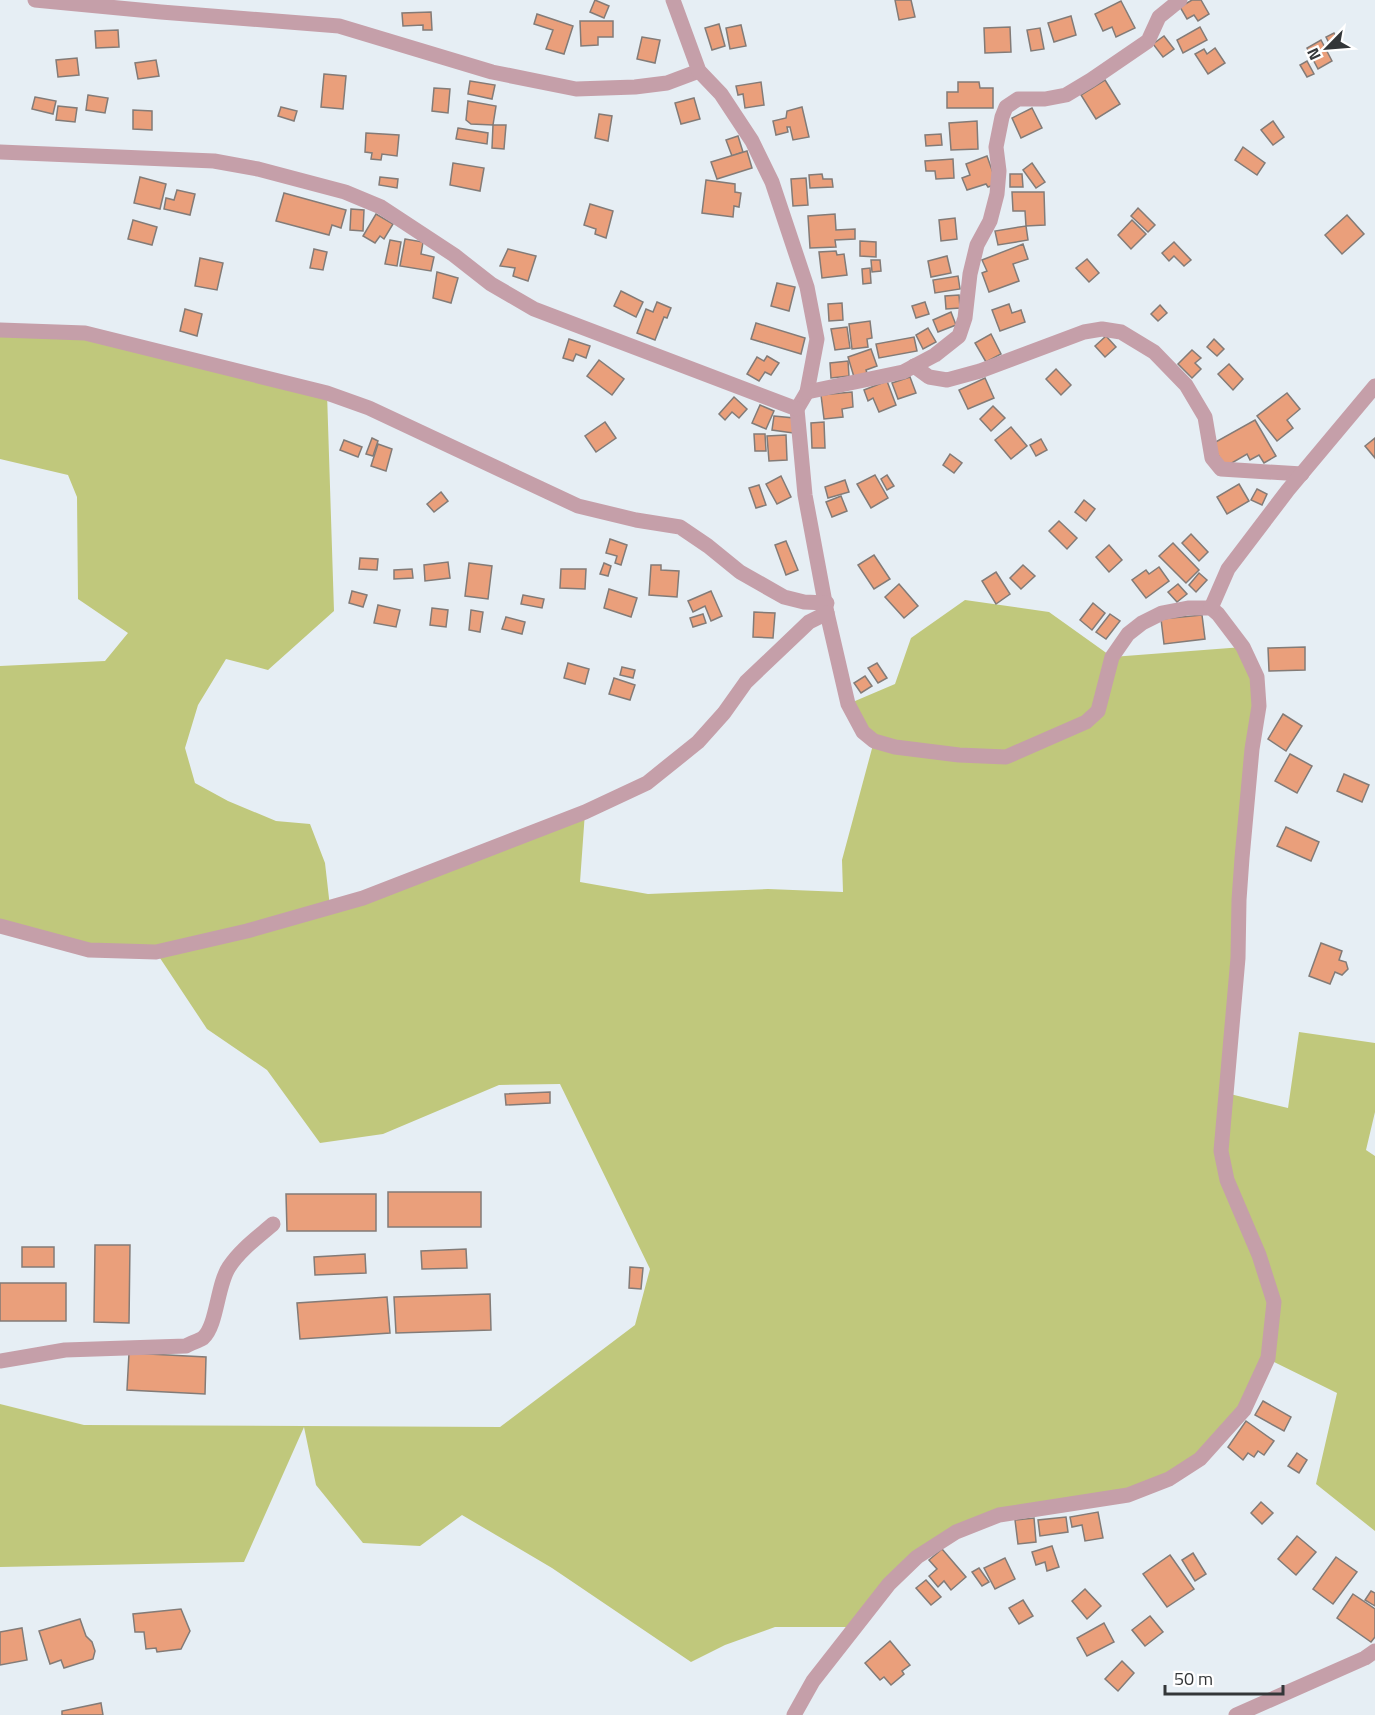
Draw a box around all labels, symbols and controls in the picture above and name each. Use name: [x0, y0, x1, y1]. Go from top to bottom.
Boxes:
north arrow: [1297, 18, 1357, 78]
text: N: [1300, 44, 1327, 64]
scale bar: [1165, 1658, 1284, 1696]
text: 50 m: [1174, 1665, 1213, 1692]

